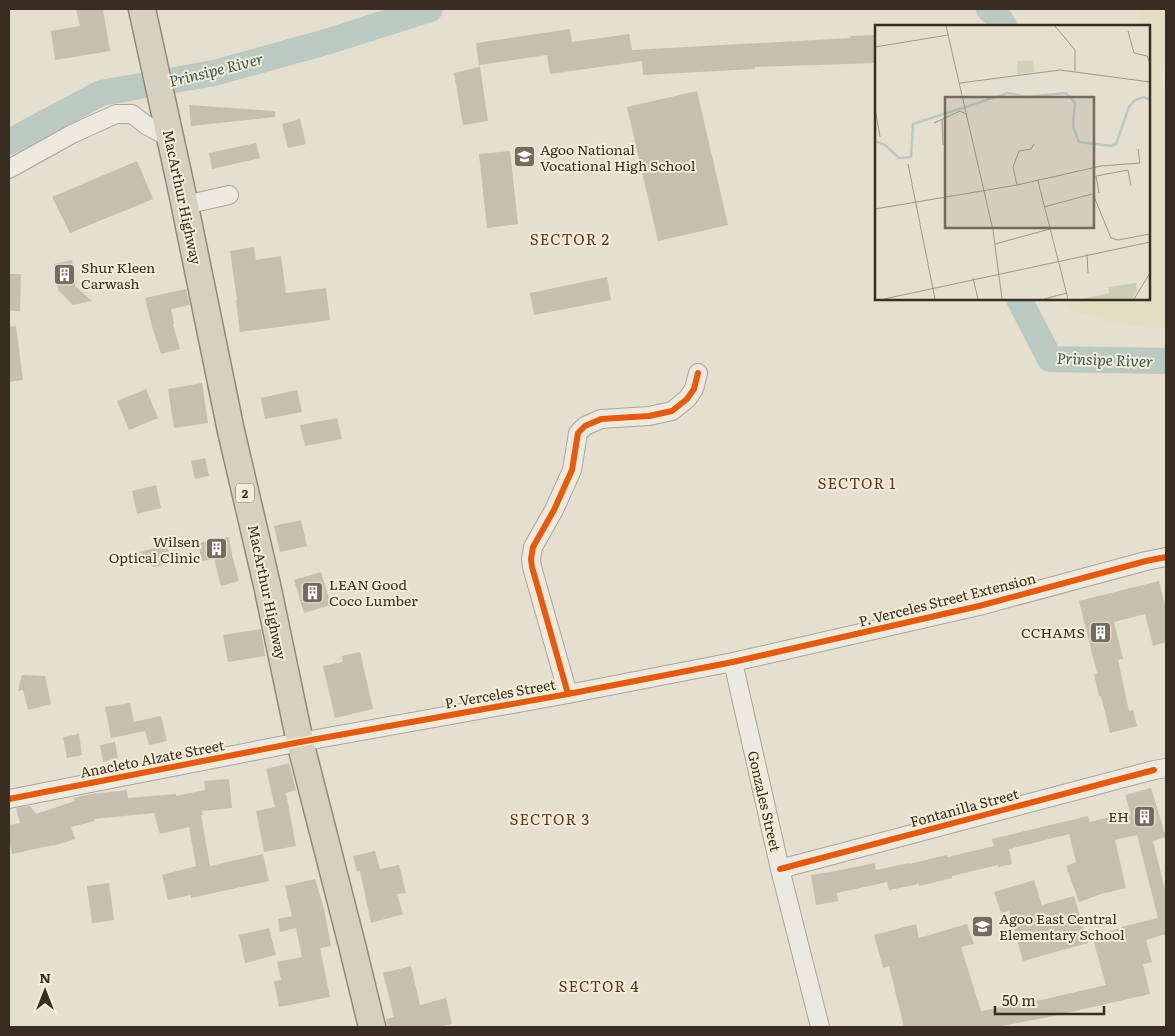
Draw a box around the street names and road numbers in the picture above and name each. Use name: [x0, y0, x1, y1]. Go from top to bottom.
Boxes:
street label: MacArthur Highway: [159, 128, 207, 267]
road number: 2: [236, 483, 254, 502]
street label: MacArthur Highway: [244, 523, 292, 662]
street label: P. Verceles Street Extension: [856, 567, 1038, 631]
street label: P. Verceles Street: [443, 673, 557, 713]
street label: Anacleto Alzate Street: [78, 734, 226, 782]
street label: Gonzales Street: [744, 749, 786, 854]
street label: Fontanilla Street: [908, 783, 1021, 831]

